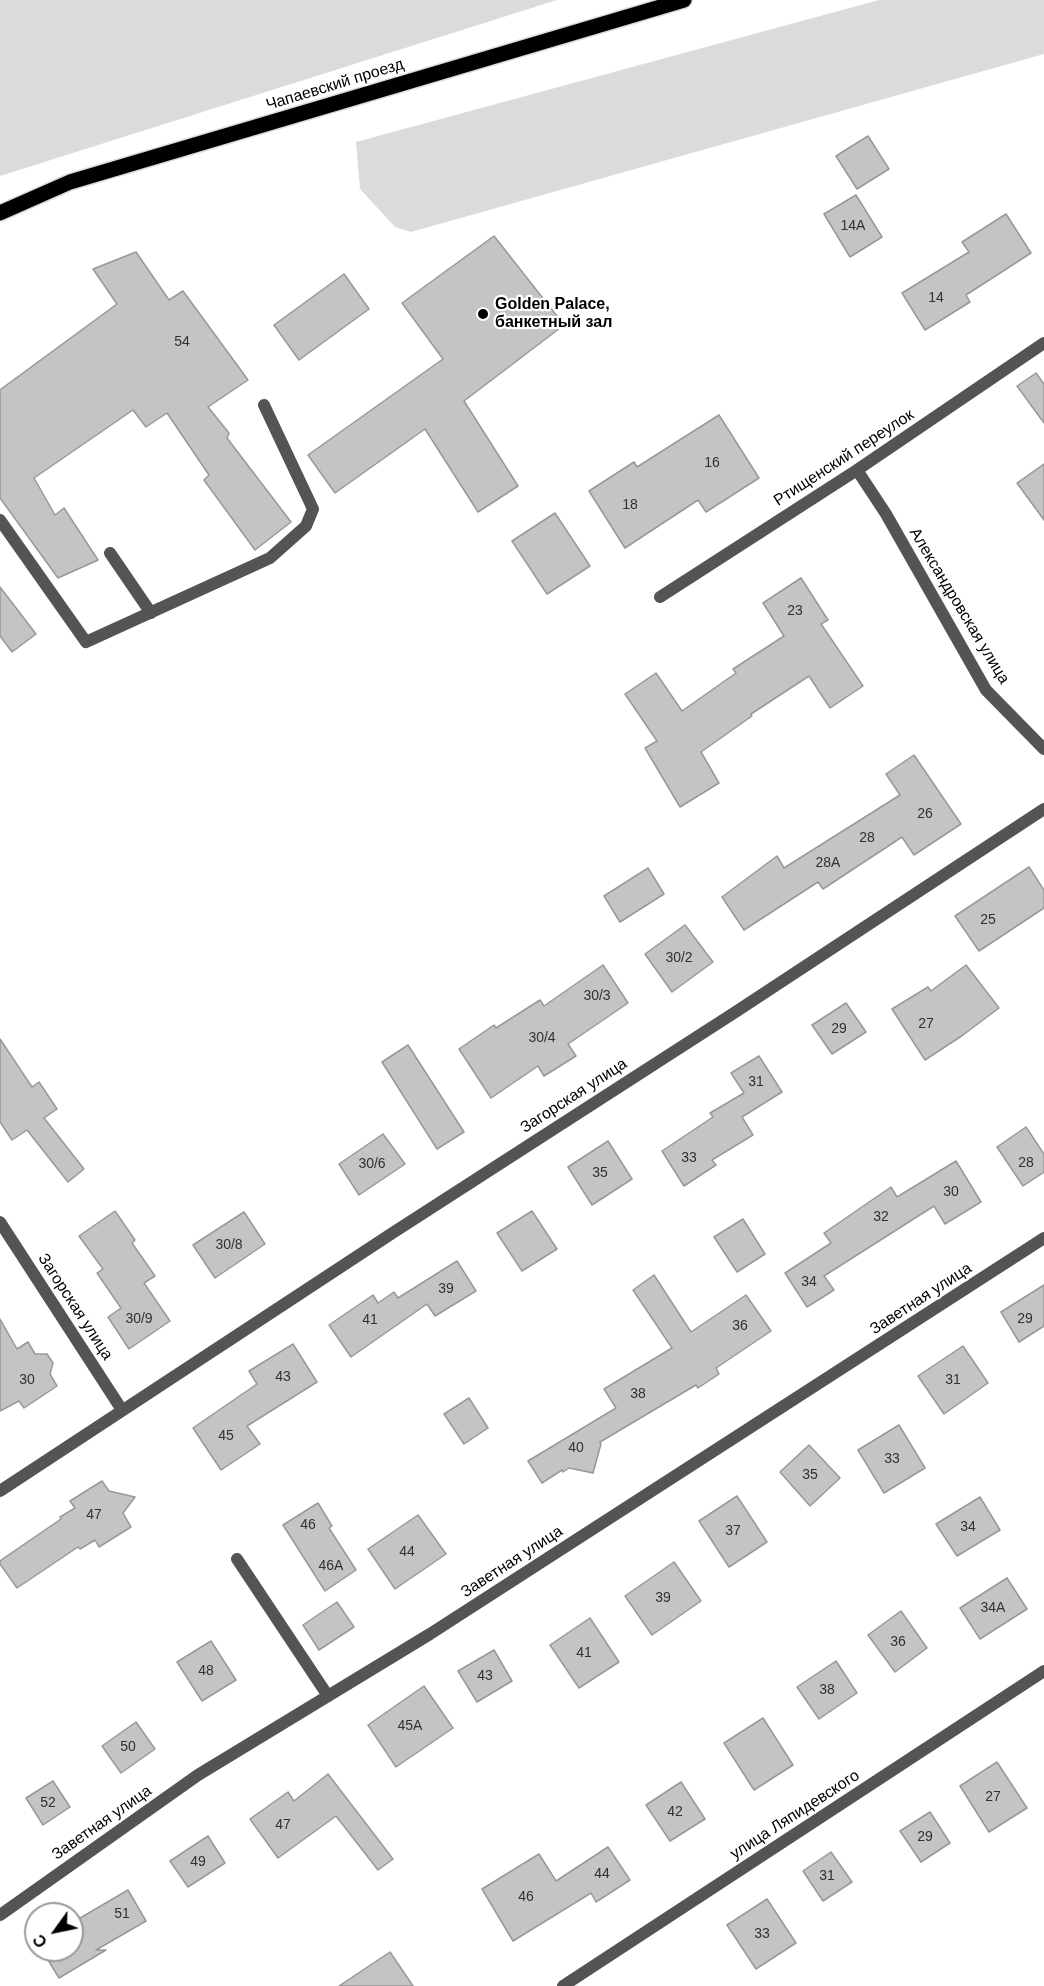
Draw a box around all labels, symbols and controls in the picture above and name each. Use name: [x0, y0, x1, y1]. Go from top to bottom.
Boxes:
street label: Чапаевский проезд: [264, 55, 406, 115]
house number: 14А: [841, 218, 865, 234]
house number: 14: [928, 290, 944, 306]
place label: Golden Palace, банкетный зал: [495, 295, 612, 333]
marker: Golden Palace, банкетный зал: [476, 307, 490, 321]
house number: 54: [174, 334, 190, 350]
street label: Ртищенский переулок: [770, 406, 918, 510]
house number: 16: [704, 455, 720, 471]
house number: 18: [622, 497, 638, 513]
street label: Александровская улица: [905, 525, 1013, 687]
house number: 23: [787, 603, 803, 619]
house number: 26: [917, 806, 933, 822]
house number: 28: [859, 830, 875, 846]
house number: 28А: [816, 855, 840, 871]
house number: 25: [980, 912, 996, 928]
house number: 30/2: [665, 950, 693, 966]
house number: 30/3: [583, 988, 611, 1004]
house number: 27: [918, 1016, 934, 1032]
house number: 29: [831, 1021, 847, 1037]
house number: 30/4: [528, 1030, 556, 1046]
street label: Загорская улица: [517, 1054, 631, 1138]
house number: 31: [748, 1074, 764, 1090]
house number: 33: [681, 1150, 697, 1166]
house number: 28: [1018, 1155, 1034, 1171]
house number: 30/6: [358, 1156, 386, 1172]
house number: 35: [592, 1165, 608, 1181]
house number: 30: [943, 1184, 959, 1200]
house number: 32: [873, 1209, 889, 1225]
house number: 30/8: [215, 1237, 243, 1253]
street label: Загорская улица: [33, 1250, 117, 1364]
street label: Заветная улица: [867, 1259, 975, 1339]
house number: 34: [801, 1274, 817, 1290]
house number: 39: [438, 1281, 454, 1297]
house number: 30/9: [125, 1311, 153, 1327]
house number: 29: [1017, 1311, 1033, 1327]
house number: 41: [362, 1312, 378, 1328]
house number: 36: [732, 1318, 748, 1334]
house number: 43: [275, 1369, 291, 1385]
house number: 30: [19, 1372, 35, 1388]
house number: 31: [945, 1372, 961, 1388]
house number: 38: [630, 1386, 646, 1402]
house number: 45: [218, 1428, 234, 1444]
house number: 40: [568, 1440, 584, 1456]
house number: 33: [884, 1451, 900, 1467]
house number: 35: [802, 1467, 818, 1483]
house number: 47: [86, 1507, 102, 1523]
house number: 46: [300, 1517, 316, 1533]
house number: 34: [960, 1519, 976, 1535]
street label: Заветная улица: [458, 1522, 566, 1602]
house number: 37: [725, 1523, 741, 1539]
house number: 44: [399, 1544, 415, 1560]
house number: 46А: [319, 1558, 343, 1574]
house number: 39: [655, 1590, 671, 1606]
house number: 34А: [981, 1600, 1005, 1616]
house number: 36: [890, 1634, 906, 1650]
house number: 41: [576, 1645, 592, 1661]
house number: 48: [198, 1663, 214, 1679]
house number: 43: [477, 1668, 493, 1684]
house number: 38: [819, 1682, 835, 1698]
house number: 45А: [398, 1718, 422, 1734]
house number: 50: [120, 1739, 136, 1755]
street label: улица Ляпидевского: [727, 1766, 863, 1864]
street label: Заветная улица: [48, 1781, 156, 1865]
house number: 27: [985, 1789, 1001, 1805]
house number: 52: [40, 1795, 56, 1811]
house number: 42: [667, 1804, 683, 1820]
house number: 47: [275, 1817, 291, 1833]
house number: 29: [917, 1829, 933, 1845]
house number: 49: [190, 1854, 206, 1870]
house number: 44: [594, 1866, 610, 1882]
house number: 31: [819, 1868, 835, 1884]
house number: 46: [518, 1889, 534, 1905]
north arrow: [24, 1902, 84, 1962]
house number: 51: [114, 1906, 130, 1922]
house number: 33: [754, 1926, 770, 1942]
text: С: [30, 1932, 50, 1950]

